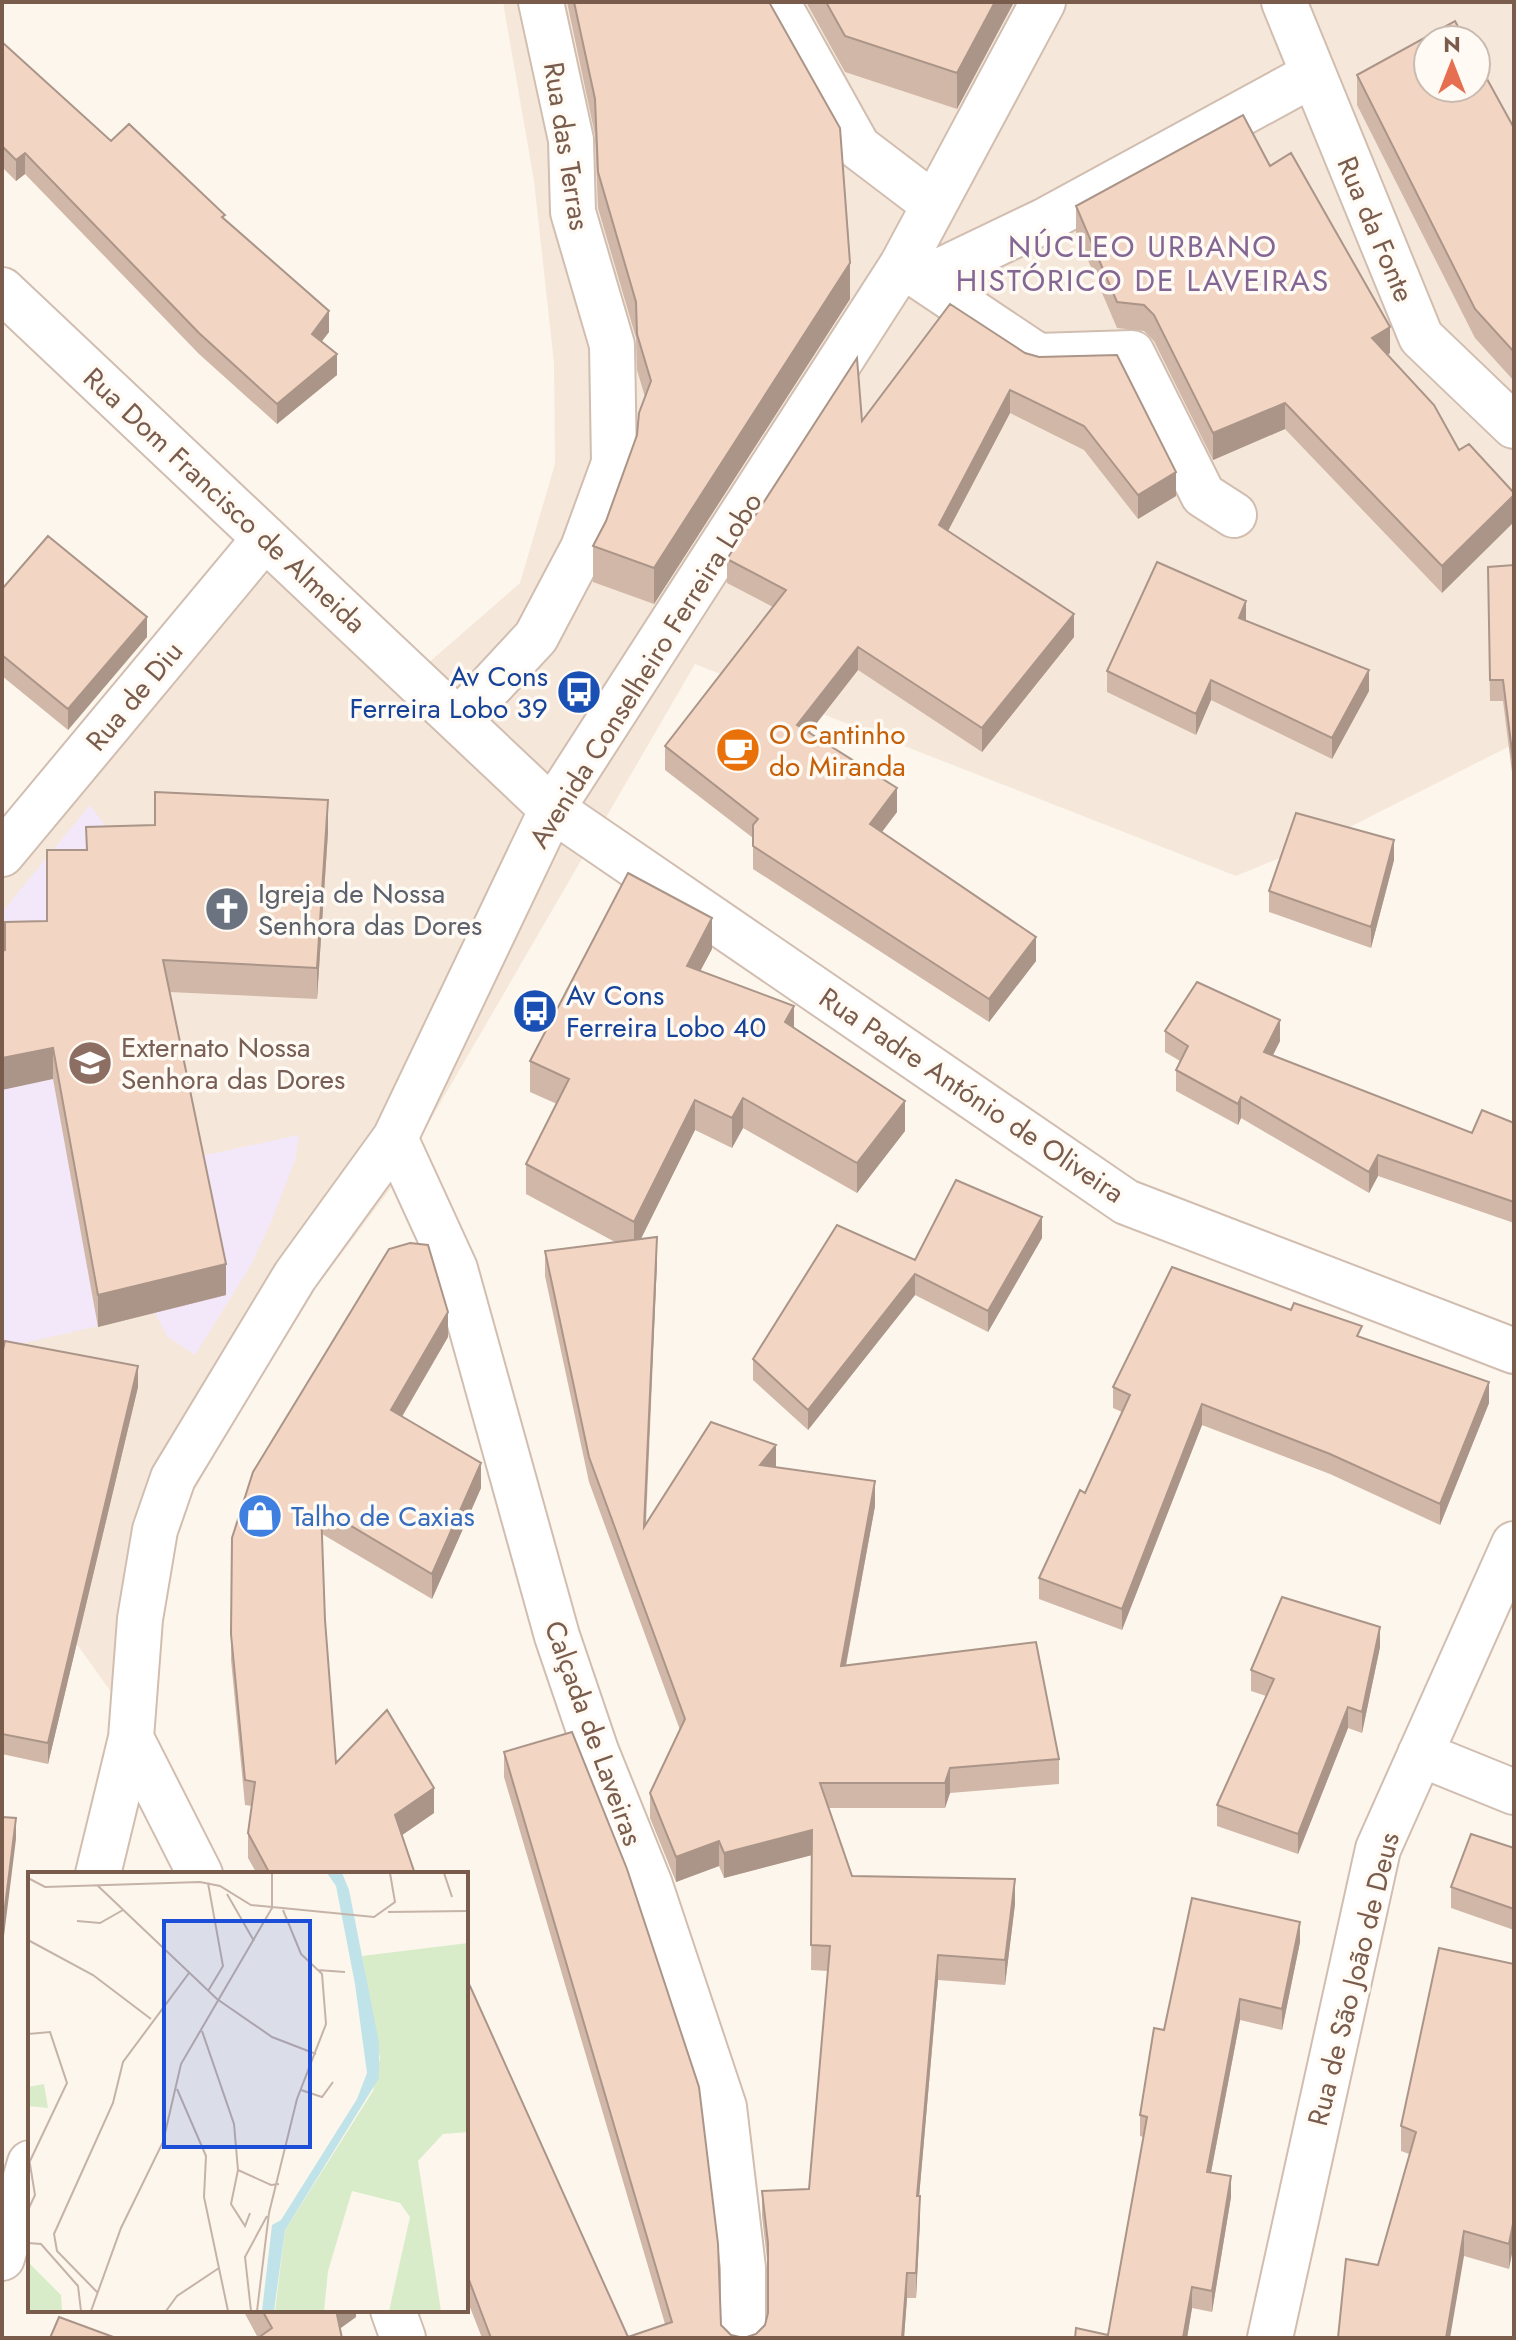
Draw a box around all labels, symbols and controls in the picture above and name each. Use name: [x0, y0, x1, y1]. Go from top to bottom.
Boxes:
north arrow: [1412, 24, 1492, 104]
text: N: [1443, 28, 1461, 60]
street label: Rua das Terras: [533, 59, 600, 233]
street label: Rua da Fonte: [1327, 150, 1425, 308]
district label: NÚCLEO URBANO HISTÓRICO DE LAVEIRAS: [956, 225, 1330, 302]
street label: Rua Dom Francisco de Almeida: [74, 358, 375, 643]
street label: Avenida Conselheiro Ferreira Lobo: [519, 484, 772, 856]
street label: Rua de Diu: [76, 633, 193, 760]
place label: Av Cons Ferreira Lobo 39: [350, 656, 548, 729]
bus stop icon: Av Cons Ferreira Lobo 39: [555, 668, 603, 716]
place label: O Cantinho do Miranda: [769, 714, 906, 787]
cafe icon: O Cantinho do Miranda: [714, 726, 762, 774]
place label: Igreja de Nossa Senhora das Dores: [258, 873, 482, 946]
church icon: Igreja de Nossa Senhora das Dores: [203, 885, 251, 933]
place label: Av Cons Ferreira Lobo 40: [566, 975, 766, 1048]
street label: Rua Padre António de Oliveira: [811, 978, 1133, 1213]
bus stop icon: Av Cons Ferreira Lobo 40: [511, 987, 559, 1035]
place label: Externato Nossa Senhora das Dores: [121, 1027, 345, 1100]
school or university icon: Externato Nossa Senhora das Dores: [66, 1039, 114, 1087]
shop icon: Talho de Caxias: [236, 1492, 284, 1540]
place label: Talho de Caxias: [291, 1496, 475, 1537]
street label: Calçada de Laveiras: [534, 1615, 653, 1851]
street label: Rua de São João de Deus: [1297, 1828, 1410, 2130]
inset map: [28, 1872, 468, 2312]

